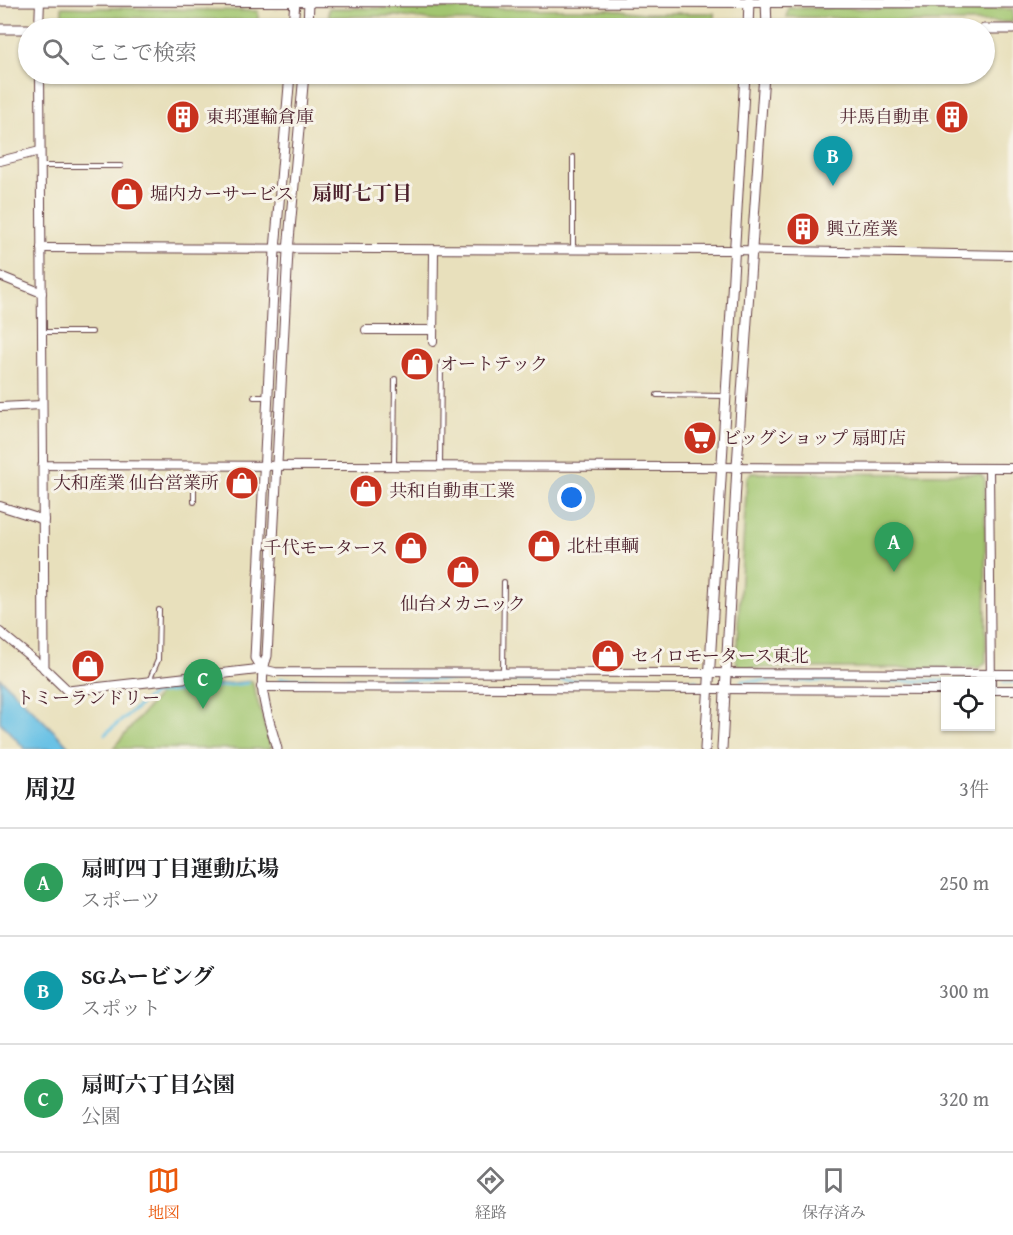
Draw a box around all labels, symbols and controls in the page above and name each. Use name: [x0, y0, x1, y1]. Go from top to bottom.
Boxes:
search box: [18, 18, 995, 84]
icon: search: [39, 35, 72, 68]
text: ここで検索: [87, 36, 197, 68]
building icon: 東邦運輸倉庫: [165, 99, 201, 135]
building icon: 井馬自動車: [934, 99, 970, 135]
place label: 東邦運輸倉庫: [206, 103, 314, 130]
place label: 井馬自動車: [839, 103, 929, 130]
pin: B: [814, 136, 852, 186]
shop icon: 堀内カーサービス: [109, 176, 145, 212]
district label: 扇町七丁目: [312, 178, 412, 207]
place label: 堀内カーサービス: [150, 180, 294, 207]
building icon: 興立産業: [785, 211, 821, 247]
place label: 興立産業: [826, 215, 898, 242]
shop icon: オートテック: [399, 346, 435, 382]
place label: オートテック: [440, 350, 548, 377]
supermarket icon: ビッグショップ 扇町店: [682, 420, 718, 456]
place label: ビッグショップ 扇町店: [723, 424, 906, 451]
shop icon: 大和産業 仙台営業所: [224, 465, 260, 501]
place label: 大和産業 仙台営業所: [53, 469, 219, 496]
shop icon: 共和自動車工業: [348, 473, 384, 509]
place label: 共和自動車工業: [389, 477, 515, 504]
your location: [557, 483, 586, 512]
pin: A: [874, 522, 914, 572]
shop icon: 北杜車輌: [526, 528, 562, 564]
shop icon: 千代モータース: [393, 530, 429, 566]
place label: 北杜車輌: [567, 532, 639, 559]
place label: 千代モータース: [264, 534, 388, 561]
shop icon: 仙台メカニック: [445, 554, 481, 590]
place label: 仙台メカニック: [400, 590, 526, 617]
shop icon: セイロモータース東北: [590, 638, 626, 674]
place label: セイロモータース東北: [631, 642, 809, 669]
shop icon: トミーランドリー: [70, 648, 106, 684]
pin: C: [184, 660, 222, 709]
map controls: [941, 677, 995, 731]
button: locate: [941, 677, 995, 731]
place label: トミーランドリー: [16, 684, 160, 711]
text: 周辺: [24, 769, 76, 808]
text: 3件: [959, 774, 989, 803]
text: 扇町四丁目運動広場: [81, 852, 279, 884]
text: A: [37, 868, 50, 897]
text: 250 m: [939, 868, 989, 897]
text: スポーツ: [81, 885, 160, 914]
text: SGムービング: [81, 960, 214, 992]
text: B: [37, 976, 50, 1005]
text: 300 m: [939, 976, 989, 1005]
text: スポット: [81, 993, 161, 1022]
text: 扇町六丁目公園: [81, 1068, 235, 1100]
text: C: [38, 1084, 49, 1113]
text: 320 m: [939, 1084, 989, 1113]
text: 公園: [81, 1101, 121, 1130]
tab: 地図: [147, 1164, 180, 1224]
tab: 経路: [474, 1164, 507, 1224]
tab: 保存済み: [802, 1164, 866, 1224]

